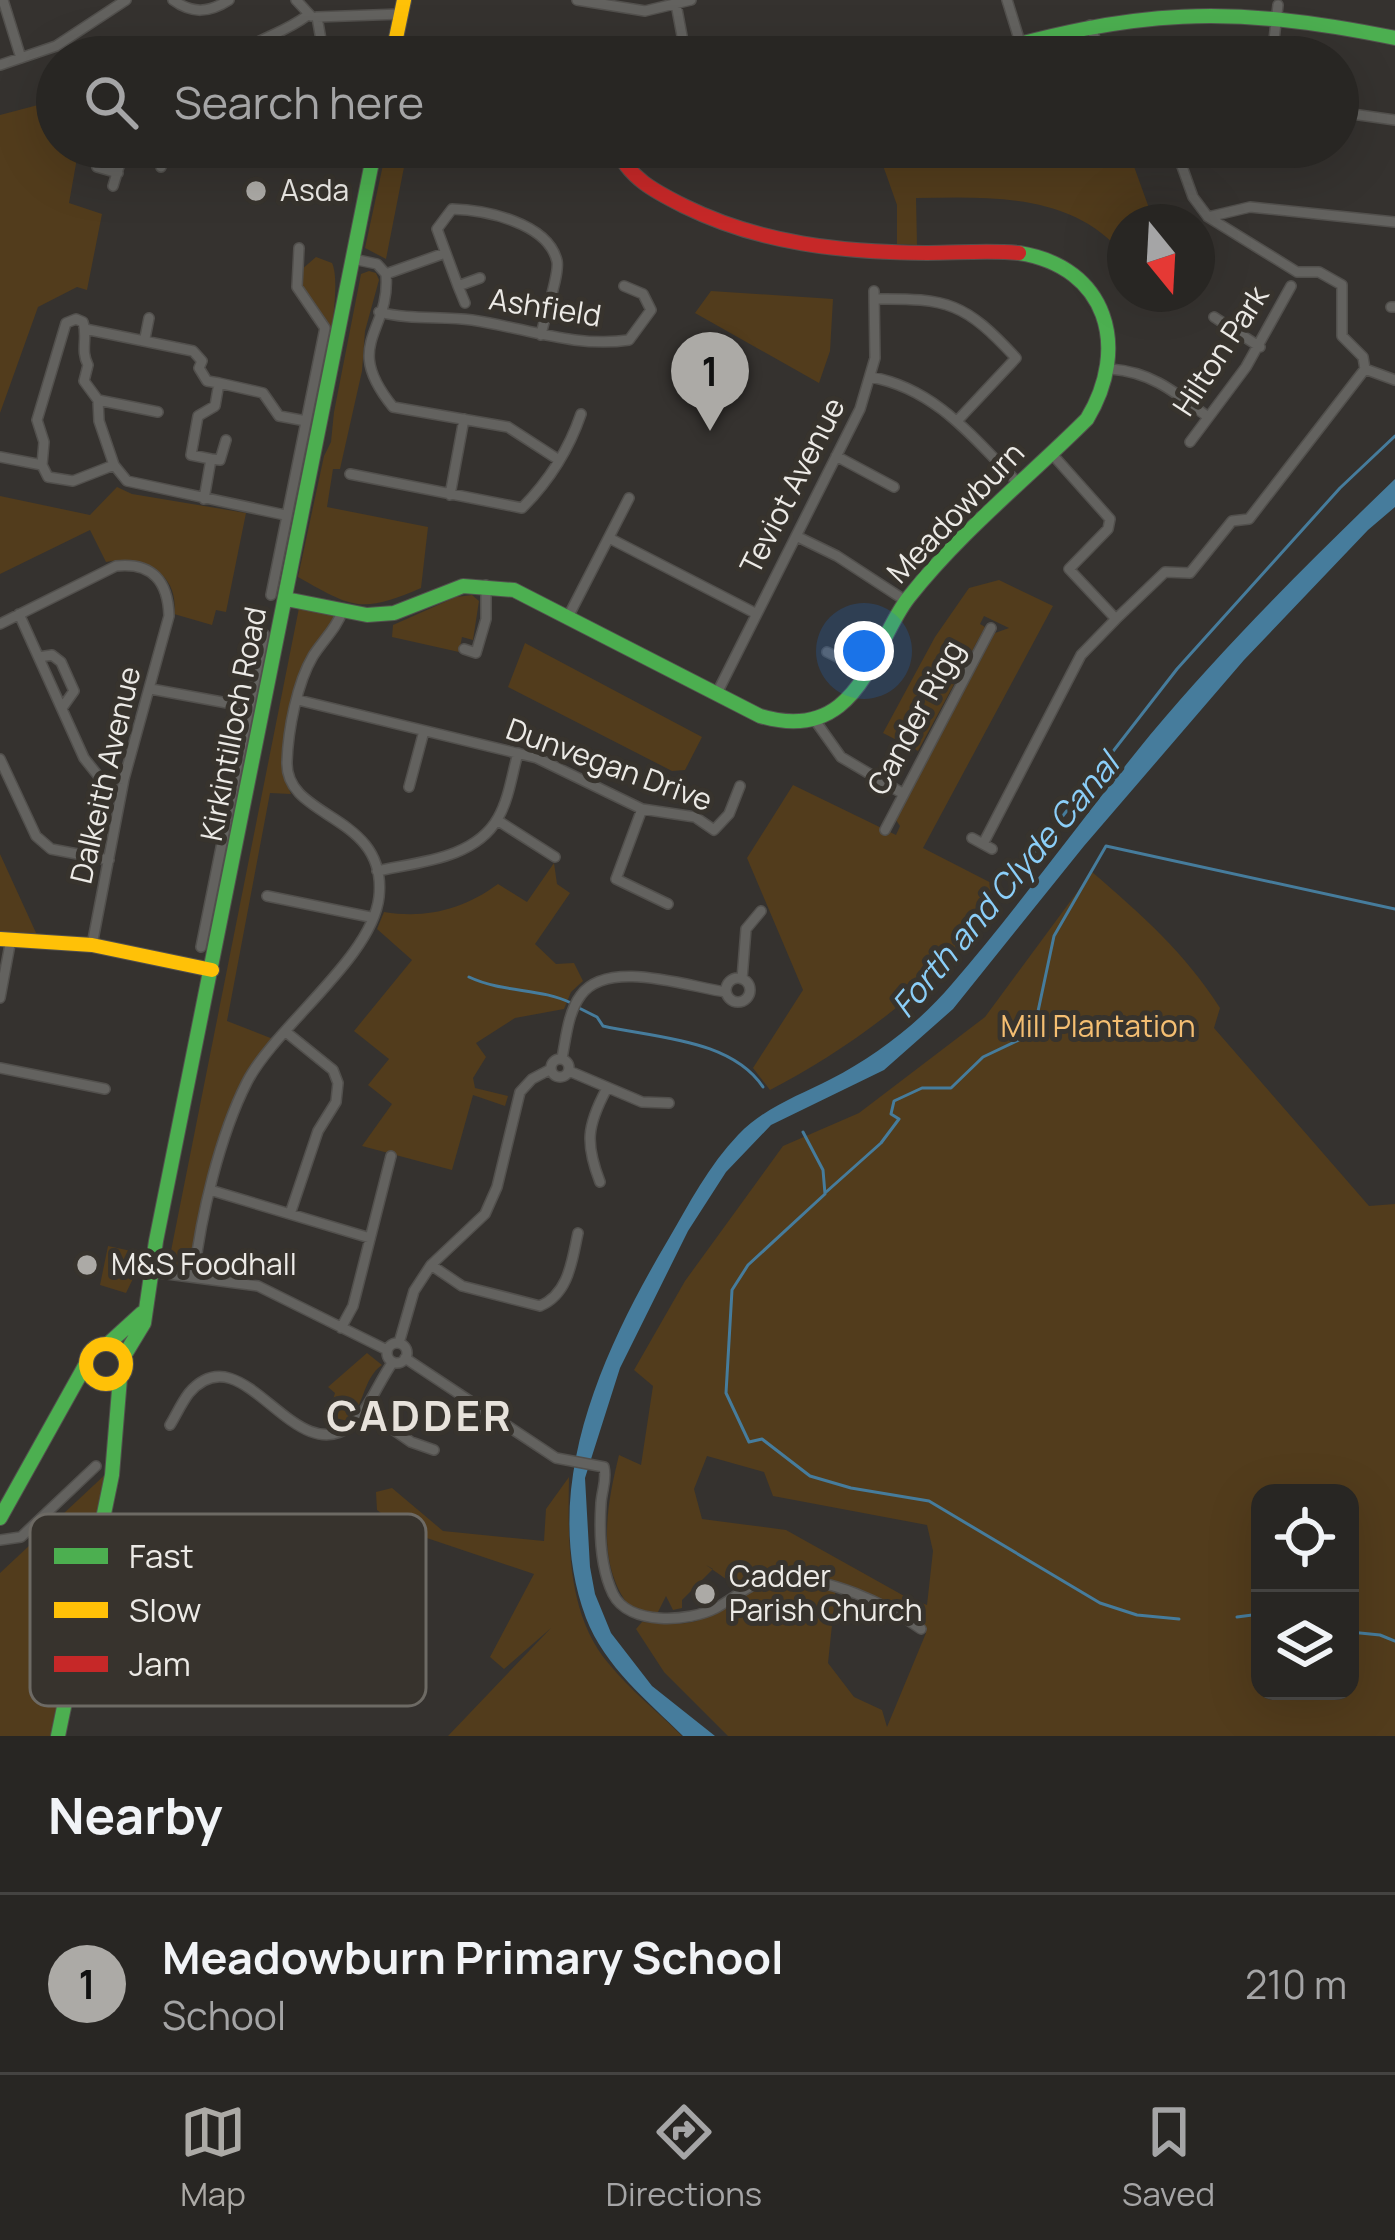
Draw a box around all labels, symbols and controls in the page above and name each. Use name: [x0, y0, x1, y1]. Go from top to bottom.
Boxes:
search box: [36, 36, 1359, 168]
icon: search: [78, 69, 144, 135]
text: Search here: [174, 71, 424, 133]
place label: Asda: [280, 169, 349, 210]
marker: Asda: [243, 178, 269, 204]
north arrow: [1107, 204, 1215, 312]
street label: Hilton Park: [1162, 276, 1278, 423]
street label: Ashfield: [486, 277, 604, 336]
pin: 1: [671, 332, 749, 431]
street label: Teviot Avenue: [730, 390, 854, 581]
street label: Meadowburn: [877, 433, 1033, 591]
street label: Kirkintilloch Road: [190, 603, 275, 844]
your location: [834, 621, 894, 681]
street label: Cander Rigg: [857, 633, 973, 802]
street label: Dalkeith Avenue: [60, 662, 149, 887]
street label: Dunvegan Drive: [501, 707, 718, 820]
water label: Forth and Clyde Canal: [881, 740, 1131, 1026]
park label: Mill Plantation: [1000, 1005, 1196, 1046]
place label: M&S Foodhall: [111, 1243, 297, 1284]
marker: M&S Foodhall: [74, 1252, 100, 1278]
district label: CADDER: [326, 1386, 514, 1444]
map controls: [1251, 1484, 1359, 1700]
button: locate: [1251, 1484, 1359, 1592]
legend: [30, 1514, 426, 1706]
text: Fast: [129, 1533, 194, 1578]
place label: Cadder Parish Church: [729, 1555, 923, 1630]
marker: Cadder Parish Church: [692, 1581, 718, 1607]
text: Slow: [129, 1587, 201, 1632]
button: layers: [1251, 1592, 1359, 1700]
text: Jam: [129, 1641, 191, 1686]
text: Nearby: [48, 1780, 223, 1849]
text: Meadowburn Primary School: [162, 1926, 784, 1988]
text: 1: [78, 1957, 96, 2011]
text: 210 m: [1245, 1957, 1347, 2011]
text: School: [162, 1988, 286, 2042]
tab: Map: [180, 2099, 246, 2216]
tab: Directions: [606, 2099, 762, 2216]
tab: Saved: [1122, 2099, 1215, 2216]

